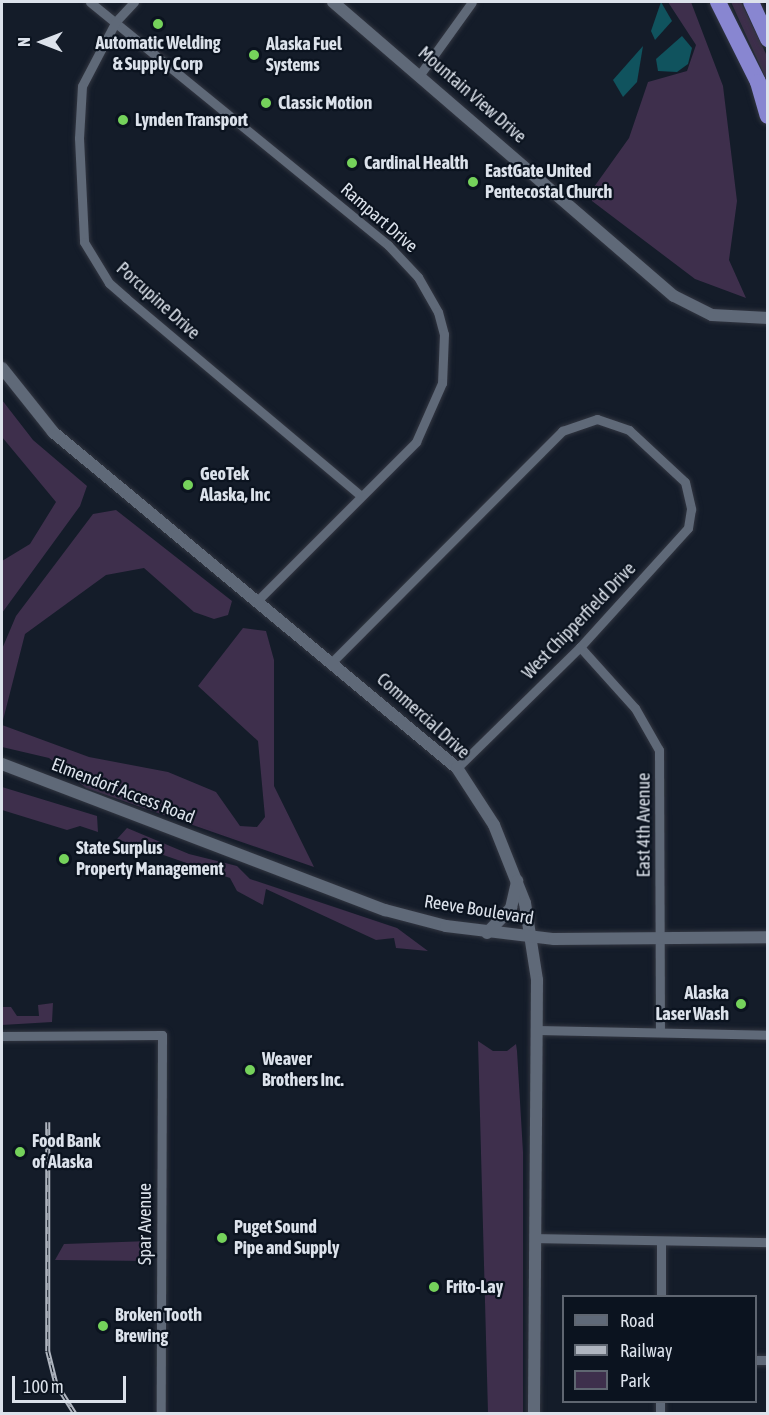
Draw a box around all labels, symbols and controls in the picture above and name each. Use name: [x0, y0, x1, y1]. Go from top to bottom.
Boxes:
north arrow: [12, 12, 72, 72]
marker: Automatic Welding & Supply Corp: [151, 17, 165, 31]
place label: Automatic Welding & Supply Corp: [95, 33, 221, 76]
place label: Alaska Fuel Systems: [266, 34, 342, 76]
text: N: [15, 37, 33, 47]
street label: Mountain View Drive: [414, 42, 530, 148]
marker: Alaska Fuel Systems: [247, 48, 261, 62]
place label: Classic Motion: [278, 92, 372, 114]
marker: Classic Motion: [259, 96, 273, 110]
place label: Lynden Transport: [135, 109, 248, 131]
marker: Lynden Transport: [116, 113, 130, 127]
place label: Cardinal Health: [364, 152, 468, 174]
marker: Cardinal Health: [345, 156, 359, 170]
place label: EastGate United Pentecostal Church: [485, 161, 612, 204]
marker: EastGate United Pentecostal Church: [466, 175, 480, 189]
street label: Rampart Drive: [336, 179, 422, 257]
street label: Porcupine Drive: [112, 258, 204, 344]
place label: GeoTek Alaska, Inc: [200, 464, 270, 506]
marker: GeoTek Alaska, Inc: [181, 478, 195, 492]
street label: West Chipperfield Drive: [518, 558, 640, 684]
street label: Commercial Drive: [372, 669, 474, 763]
street label: Elmendorf Access Road: [48, 754, 198, 828]
street label: East 4th Avenue: [633, 773, 655, 877]
place label: State Surplus Property Management: [76, 838, 224, 880]
marker: State Surplus Property Management: [57, 852, 71, 866]
street label: Reeve Boulevard: [423, 891, 535, 929]
place label: Alaska Laser Wash: [655, 983, 729, 1026]
marker: Alaska Laser Wash: [734, 997, 748, 1011]
place label: Weaver Brothers Inc.: [262, 1049, 344, 1092]
marker: Weaver Brothers Inc.: [243, 1063, 257, 1077]
place label: Food Bank of Alaska: [32, 1131, 100, 1174]
marker: Food Bank of Alaska: [13, 1145, 27, 1159]
street label: Spar Avenue: [134, 1183, 156, 1265]
place label: Puget Sound Pipe and Supply: [234, 1217, 339, 1260]
marker: Puget Sound Pipe and Supply: [215, 1231, 229, 1245]
place label: Frito-Lay: [446, 1276, 503, 1298]
marker: Frito-Lay: [427, 1280, 441, 1294]
legend: [562, 1295, 757, 1403]
place label: Broken Tooth Brewing: [115, 1305, 202, 1348]
text: Road: [620, 1310, 654, 1331]
marker: Broken Tooth Brewing: [96, 1319, 110, 1333]
text: Railway: [620, 1340, 672, 1361]
scale bar: [15, 1364, 129, 1402]
text: Park: [620, 1370, 650, 1391]
text: 100 m: [23, 1376, 64, 1397]

